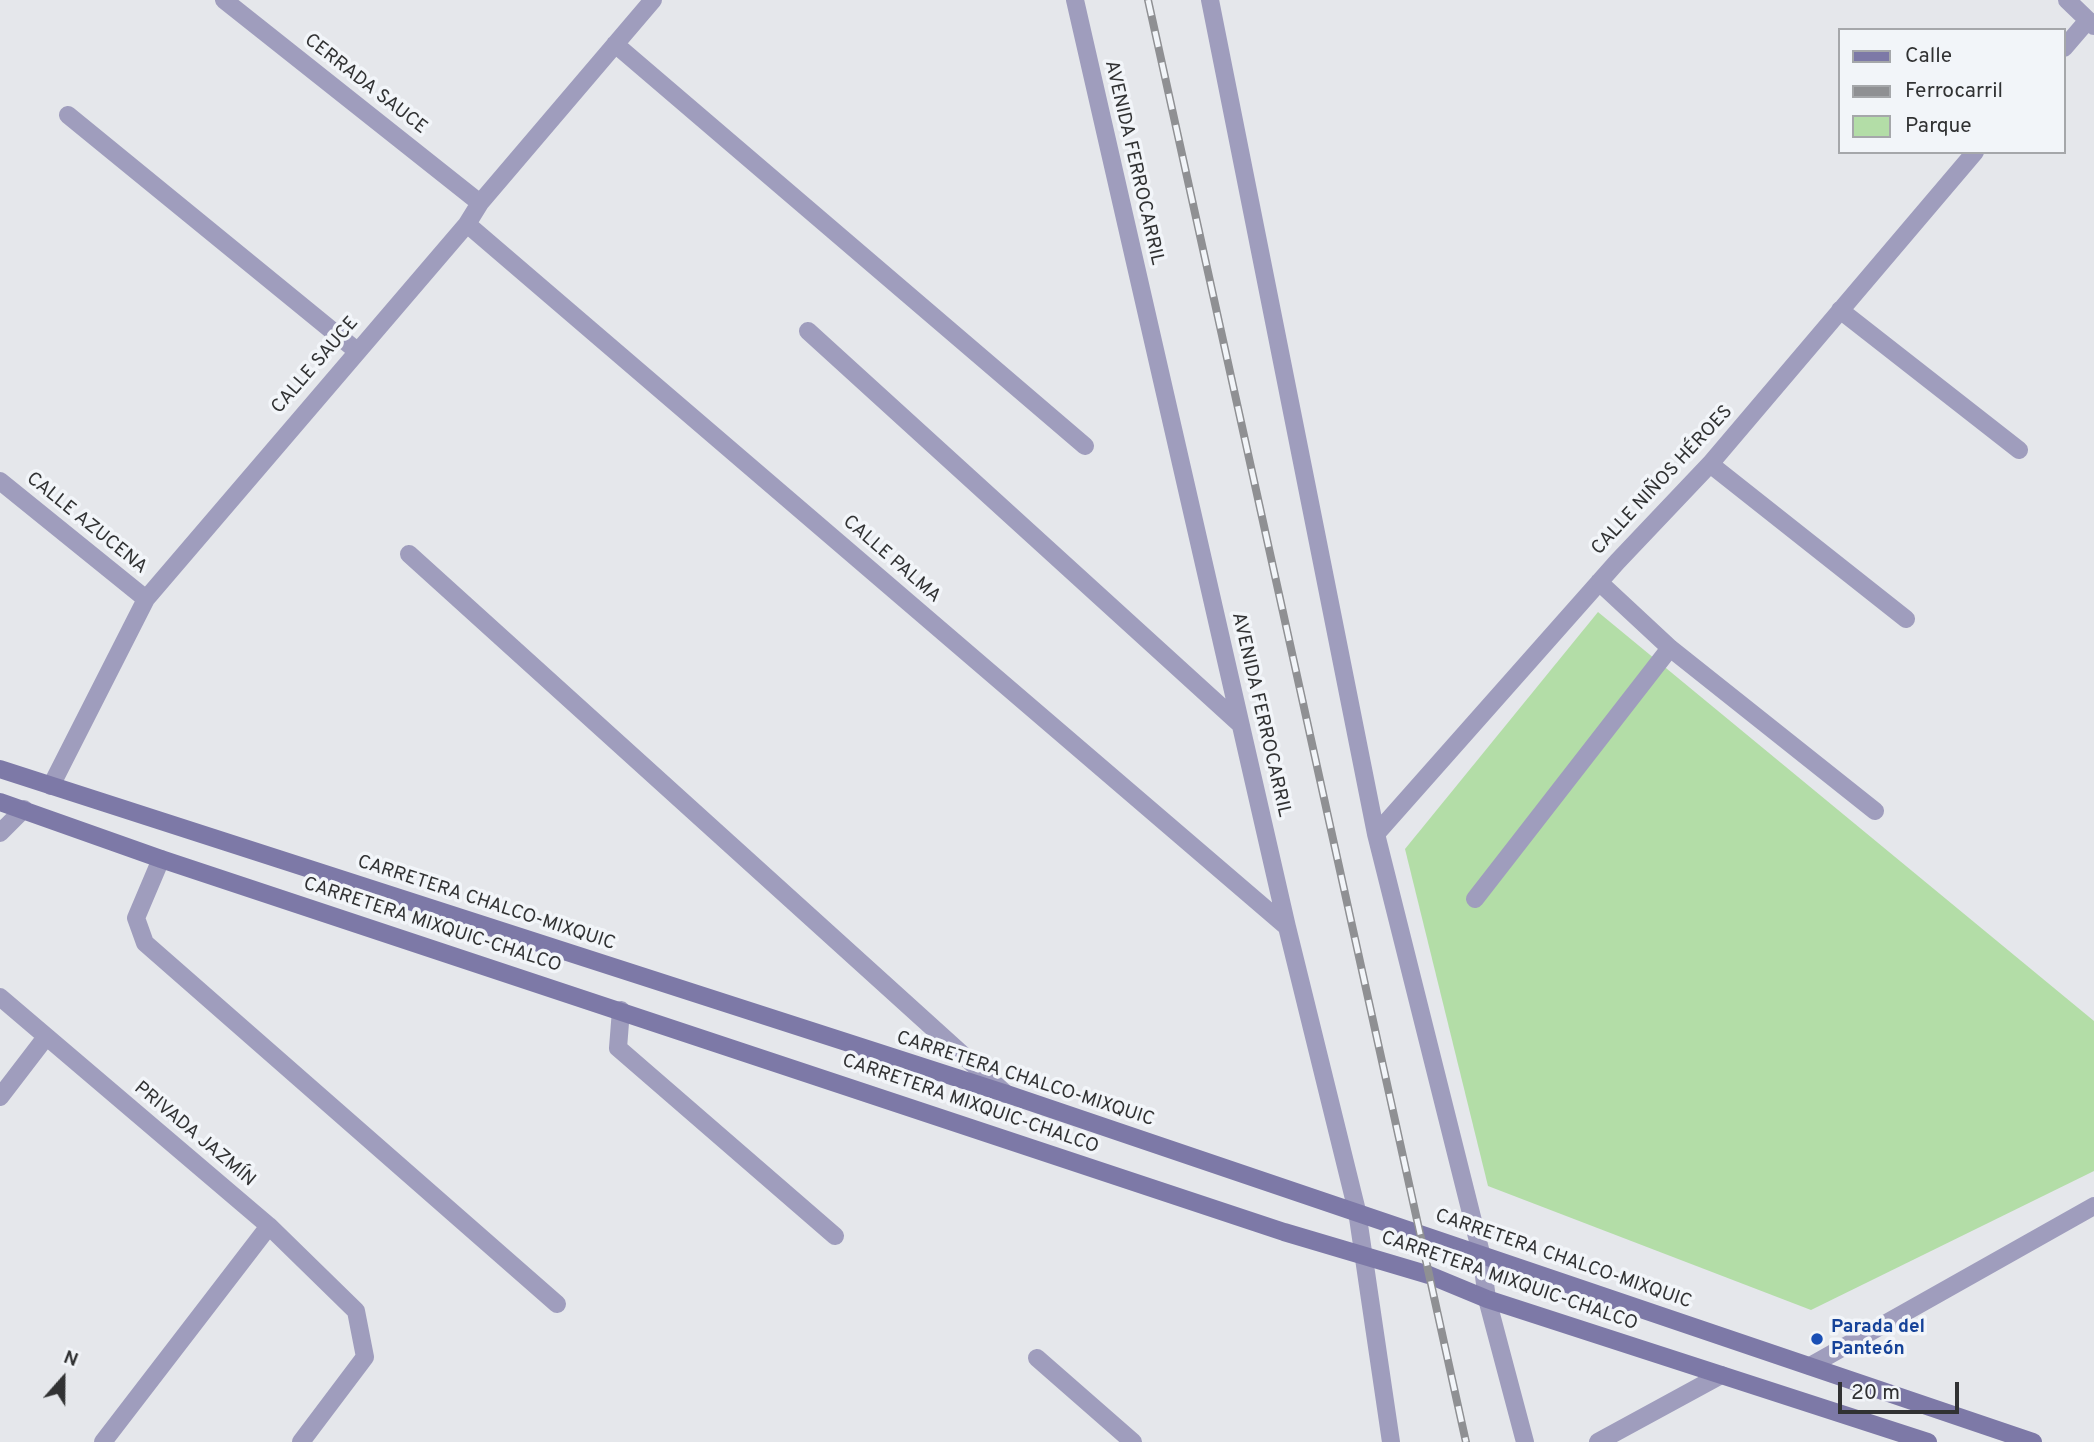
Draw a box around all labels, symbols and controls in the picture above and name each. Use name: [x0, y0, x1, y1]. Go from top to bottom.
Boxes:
legend: [1839, 28, 2066, 154]
street label: CERRADA SAUCE: [299, 30, 431, 140]
text: Calle: [1905, 43, 1952, 70]
street label: AVENIDA FERROCARRIL: [1098, 58, 1168, 268]
text: Ferrocarril: [1905, 78, 2003, 105]
text: Parque: [1905, 113, 1972, 140]
street label: CALLE SAUCE: [268, 313, 364, 419]
street label: CALLE NIÑOS HÉROES: [1588, 401, 1738, 561]
street label: CALLE AZUCENA: [21, 468, 151, 580]
street label: CALLE PALMA: [837, 511, 945, 609]
street label: AVENIDA FERROCARRIL: [1225, 610, 1295, 820]
street label: CARRETERA CHALCO-MIXQUIC: [354, 851, 618, 957]
street label: CARRETERA MIXQUIC-CHALCO: [300, 873, 564, 979]
street label: CARRETERA CHALCO-MIXQUIC: [893, 1027, 1157, 1133]
street label: CARRETERA MIXQUIC-CHALCO: [839, 1050, 1101, 1160]
street label: PRIVADA JAZMÍN: [129, 1078, 259, 1192]
street label: CARRETERA CHALCO-MIXQUIC: [1432, 1205, 1694, 1315]
street label: CARRETERA MIXQUIC-CHALCO: [1378, 1227, 1640, 1337]
place label: Parada del Panteón: [1831, 1317, 1925, 1361]
marker: Parada del Panteón: [1809, 1331, 1825, 1347]
north arrow: [28, 1344, 98, 1414]
text: N: [60, 1346, 81, 1373]
scale bar: [1842, 1368, 1963, 1412]
text: 20 m: [1851, 1380, 1900, 1407]

